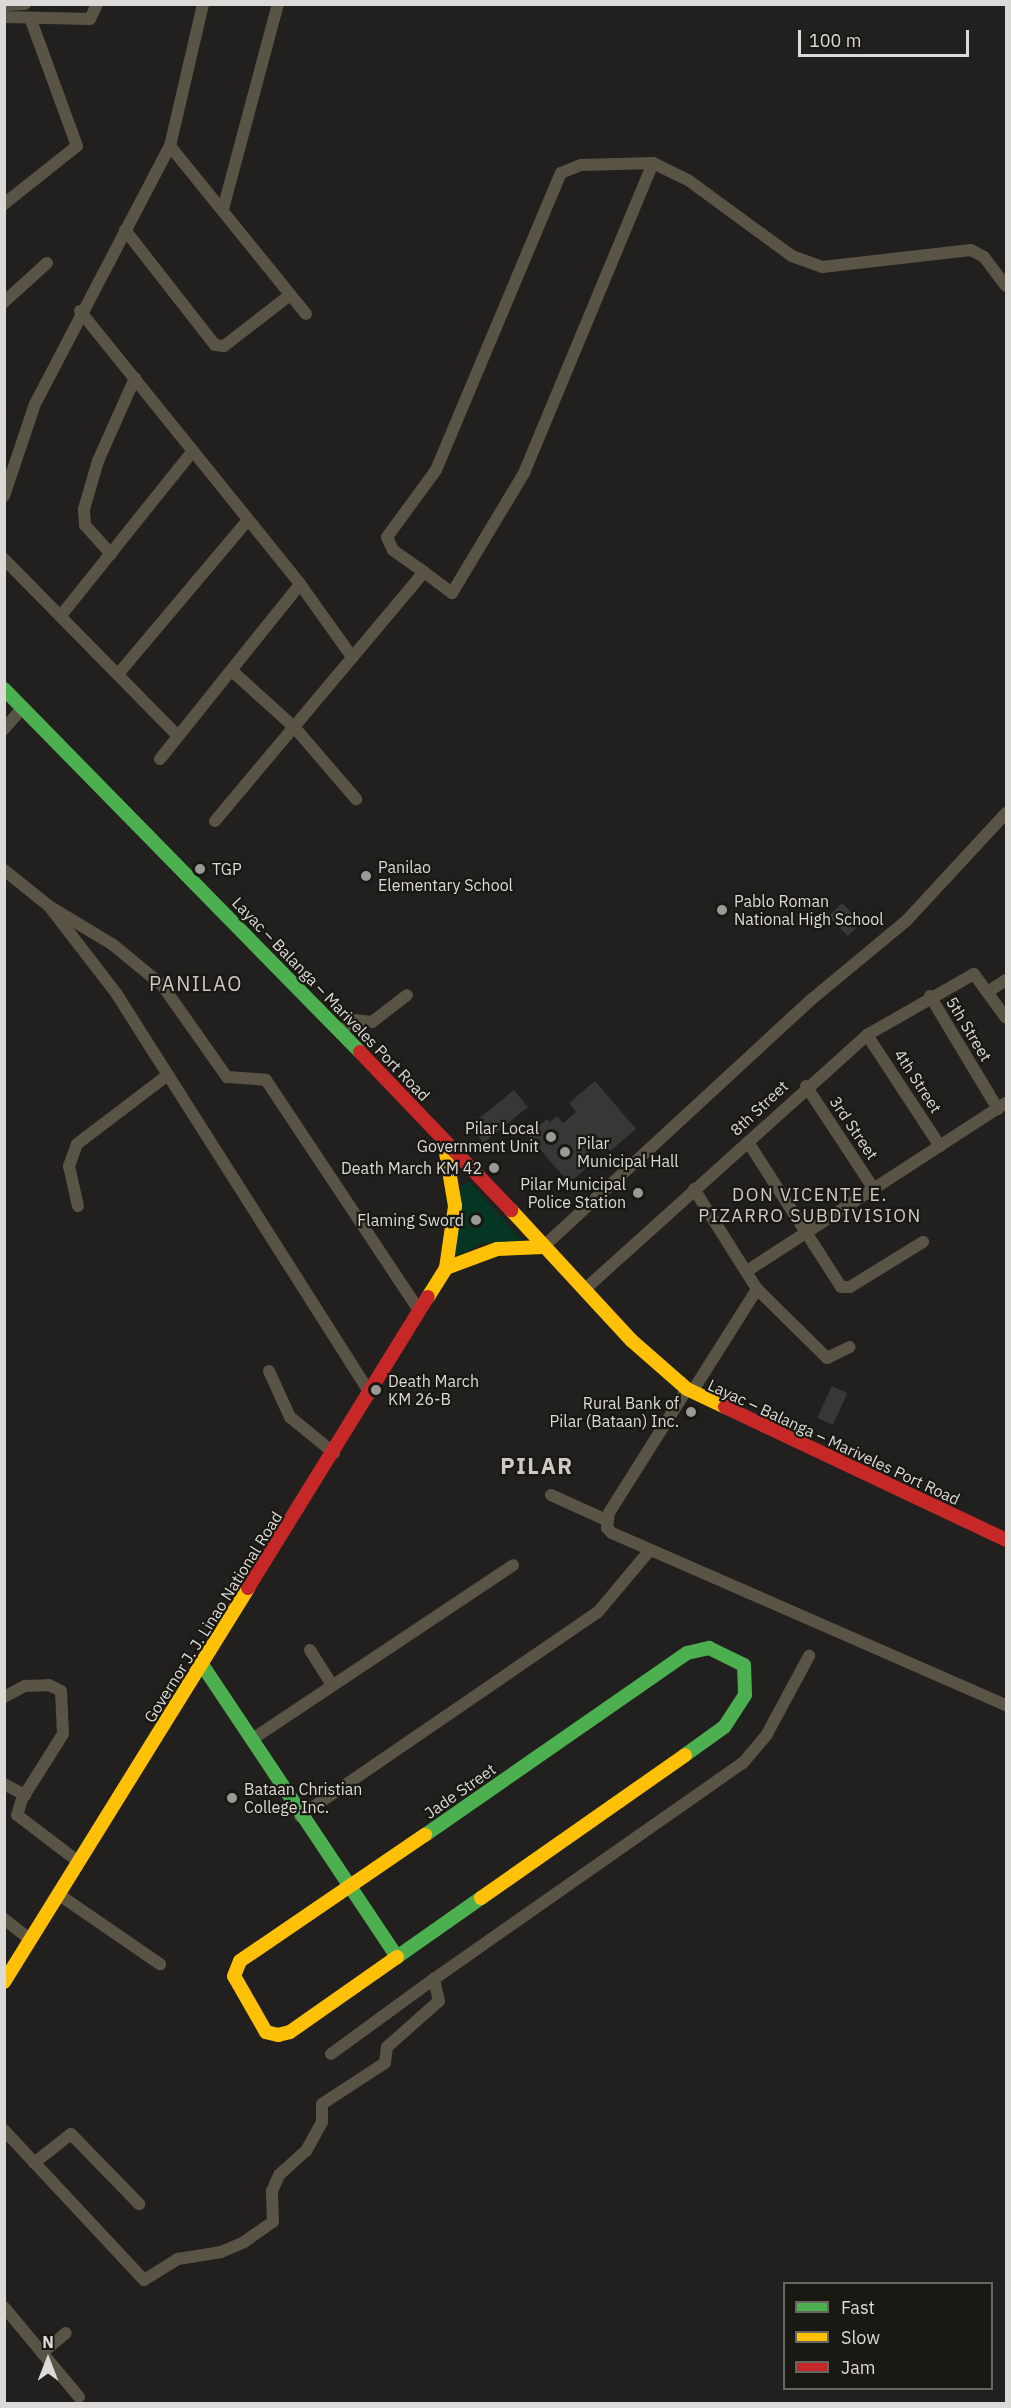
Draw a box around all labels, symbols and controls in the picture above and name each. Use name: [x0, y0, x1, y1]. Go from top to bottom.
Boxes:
scale bar: [801, 18, 972, 56]
text: 100 m: [809, 29, 861, 52]
place label: Panilao Elementary School: [378, 857, 513, 895]
place label: TGP: [212, 859, 242, 879]
marker: TGP: [193, 862, 207, 876]
marker: Panilao Elementary School: [359, 869, 373, 883]
place label: Pablo Roman National High School: [734, 891, 884, 929]
street label: Layac – Balanga – Mariveles Port Road: [228, 893, 434, 1105]
marker: Pablo Roman National High School: [715, 903, 729, 917]
district label: PANILAO: [149, 971, 243, 995]
street label: 5th Street: [942, 993, 996, 1065]
street label: 4th Street: [890, 1046, 946, 1116]
street label: 8th Street: [726, 1076, 792, 1140]
street label: 3rd Street: [826, 1093, 882, 1163]
place label: Pilar Local Government Unit: [417, 1118, 539, 1156]
marker: Pilar Local Government Unit: [544, 1130, 558, 1144]
place label: Pilar Municipal Hall: [577, 1133, 679, 1171]
marker: Pilar Municipal Hall: [558, 1145, 572, 1159]
place label: Death March KM 42: [341, 1158, 482, 1178]
marker: Death March KM 42: [487, 1161, 501, 1175]
place label: Pilar Municipal Police Station: [520, 1174, 626, 1212]
district label: DON VICENTE E. PIZARRO SUBDIVISION: [698, 1185, 922, 1228]
marker: Pilar Municipal Police Station: [631, 1186, 645, 1200]
place label: Flaming Sword: [357, 1210, 464, 1230]
marker: Flaming Sword: [469, 1213, 483, 1227]
place label: Death March KM 26-B: [388, 1371, 479, 1409]
street label: Layac – Balanga – Mariveles Port Road: [705, 1375, 963, 1509]
marker: Death March KM 26-B: [369, 1383, 383, 1397]
place label: Rural Bank of Pilar (Bataan) Inc.: [550, 1393, 679, 1431]
marker: Rural Bank of Pilar (Bataan) Inc.: [684, 1405, 698, 1419]
district label: PILAR: [500, 1453, 574, 1479]
street label: Governor J. J. Linao National Road: [140, 1508, 286, 1726]
street label: Jade Street: [421, 1759, 499, 1823]
place label: Bataan Christian College Inc.: [244, 1779, 362, 1817]
marker: Bataan Christian College Inc.: [225, 1791, 239, 1805]
legend: [783, 2282, 993, 2390]
text: Fast: [841, 2296, 875, 2319]
text: Slow: [841, 2326, 880, 2349]
north arrow: [18, 2330, 78, 2390]
text: N: [42, 2332, 54, 2352]
text: Jam: [841, 2356, 876, 2379]

